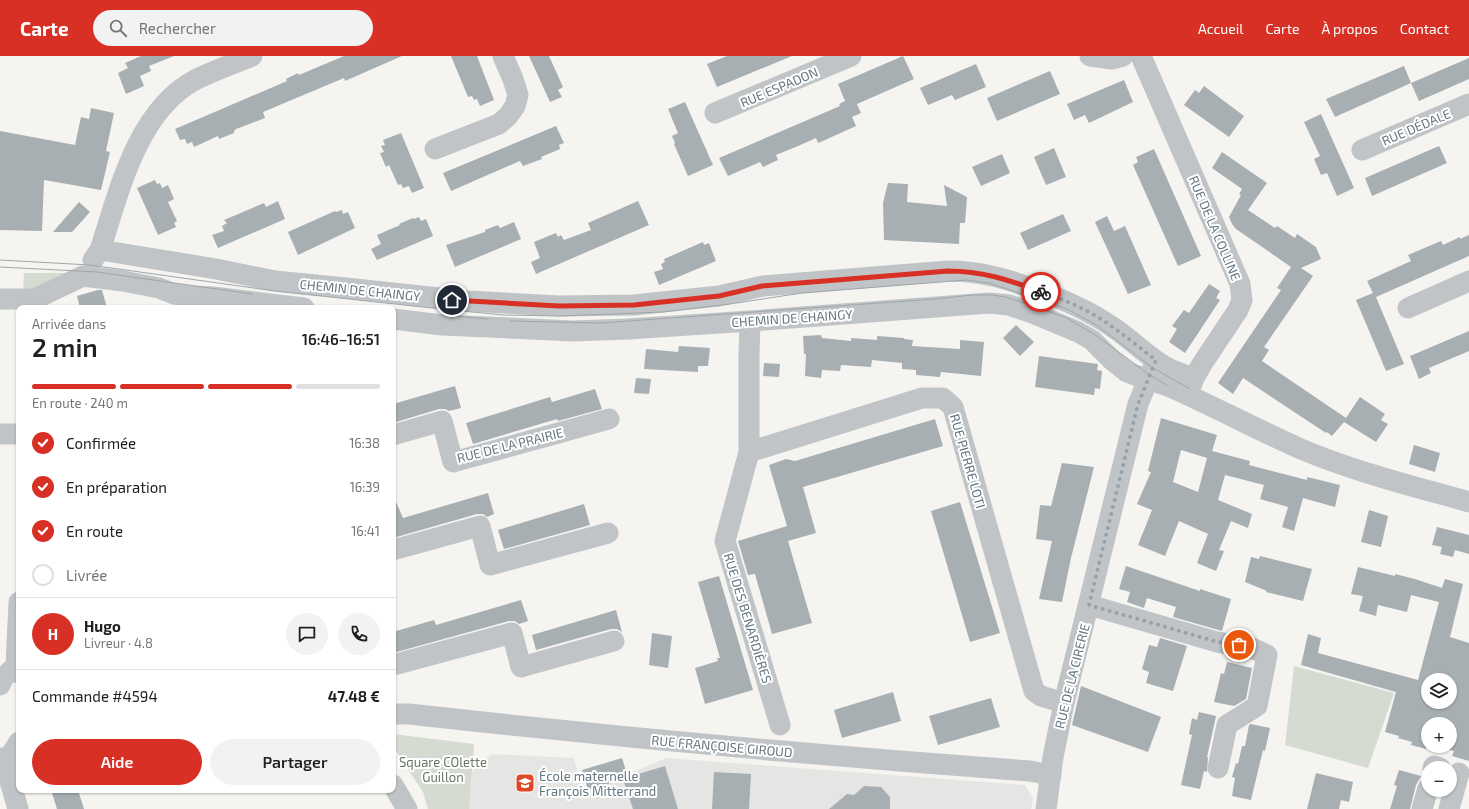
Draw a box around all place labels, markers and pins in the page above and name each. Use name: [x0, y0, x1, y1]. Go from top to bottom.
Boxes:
pin: [435, 283, 469, 317]
pin: [1222, 628, 1256, 662]
place label: École maternelle François Mitterrand: [539, 767, 656, 800]
school or university icon: École maternelle François Mitterrand: [514, 772, 536, 794]

